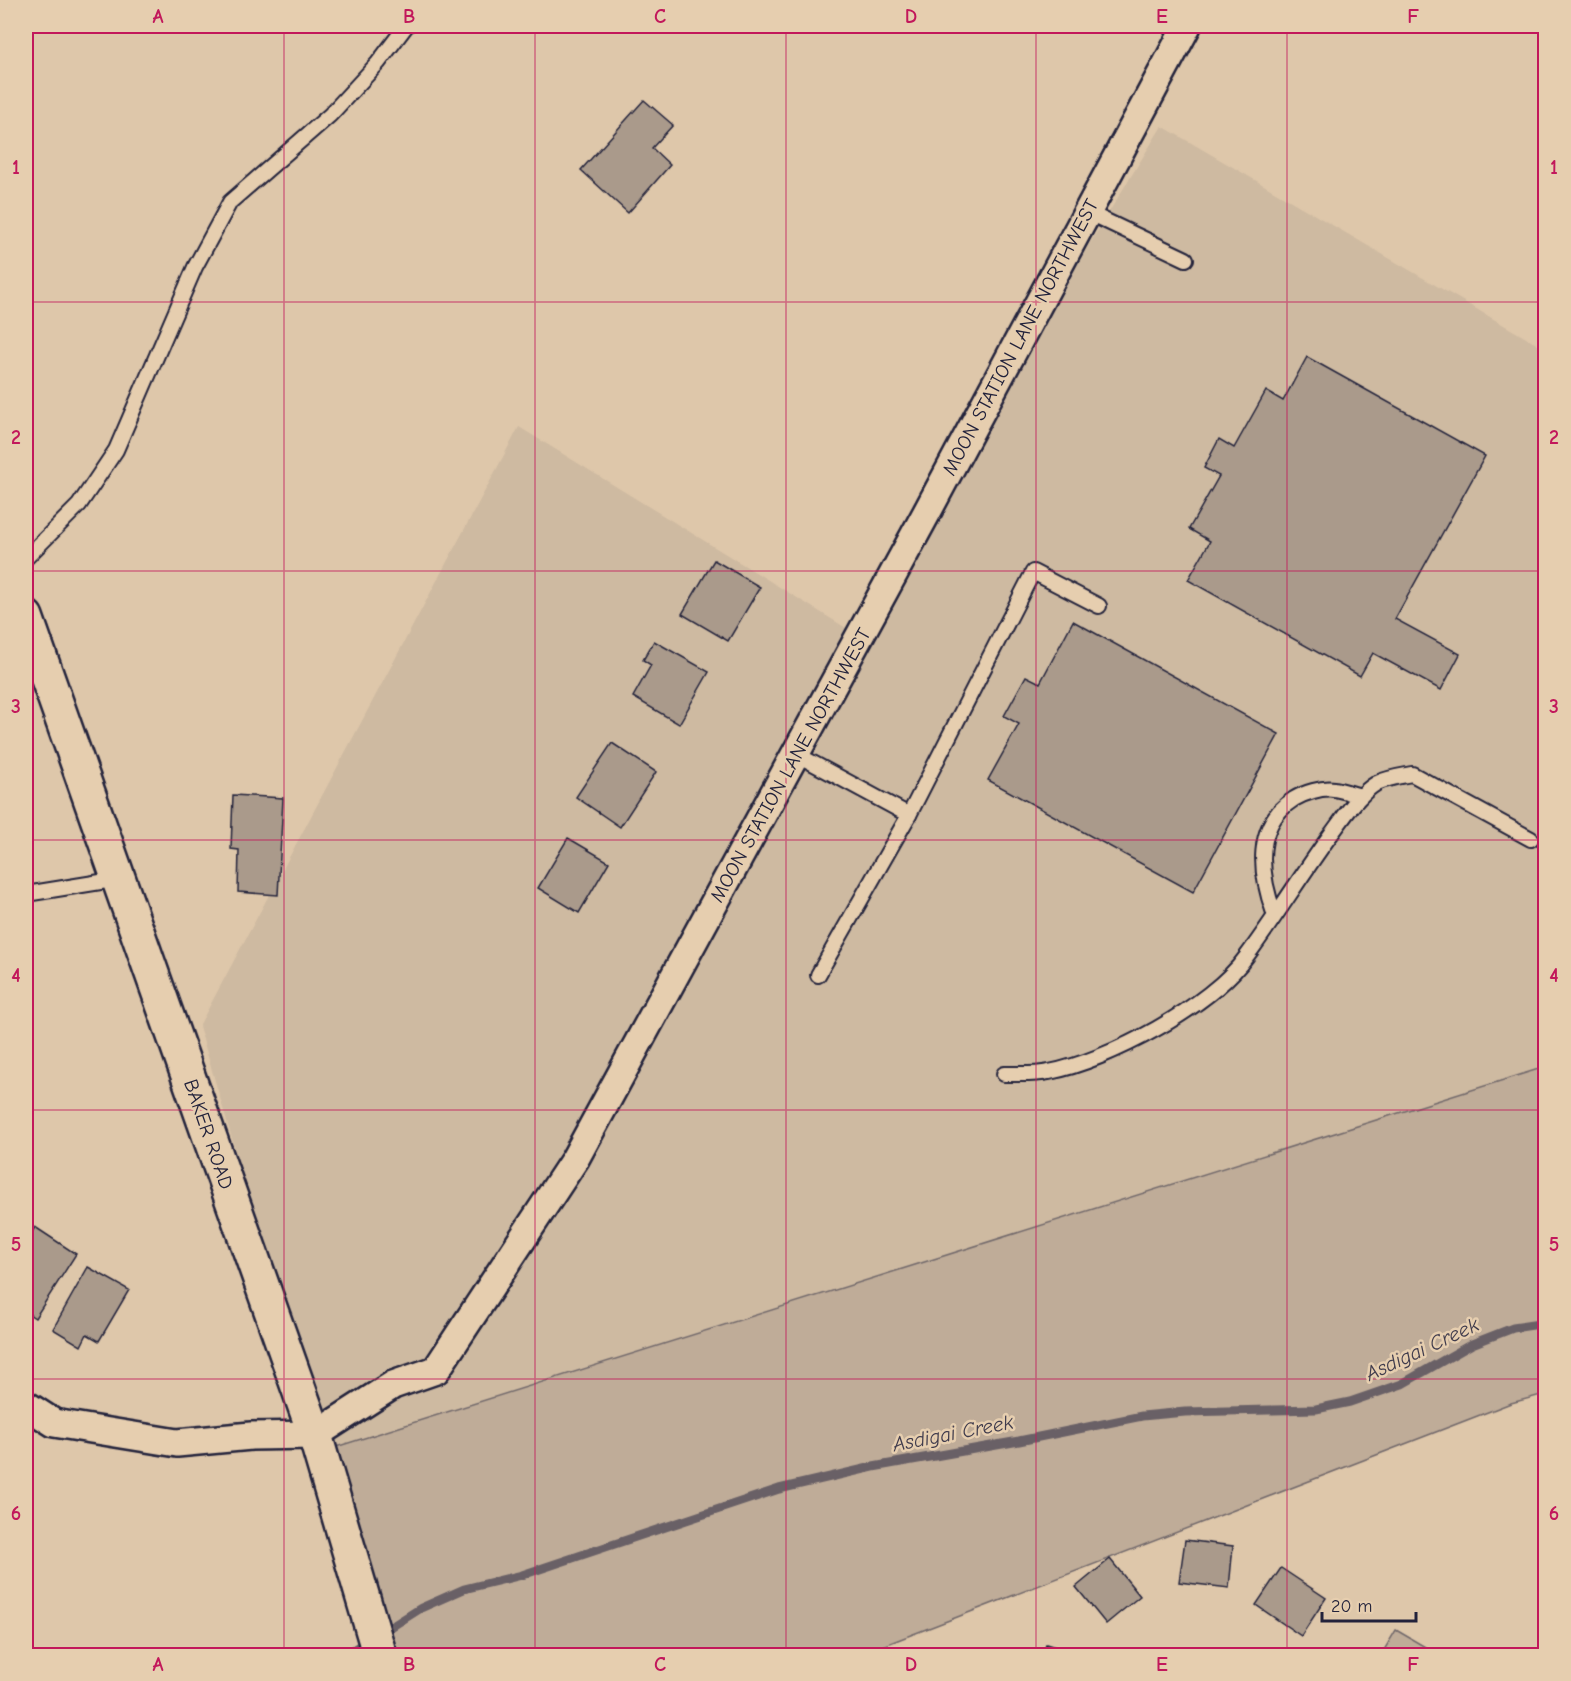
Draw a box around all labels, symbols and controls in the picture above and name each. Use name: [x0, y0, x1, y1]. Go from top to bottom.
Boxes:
text: A: [152, 5, 164, 28]
text: B: [403, 5, 415, 28]
text: C: [654, 5, 666, 28]
text: D: [905, 5, 917, 28]
text: E: [1156, 5, 1168, 28]
text: F: [1407, 5, 1419, 28]
text: 1: [12, 156, 20, 179]
text: 1: [1550, 156, 1558, 179]
street label: MOON STATION LANE NORTHWEST: [938, 195, 1104, 479]
text: 2: [11, 426, 21, 449]
text: 2: [1549, 426, 1559, 449]
street label: MOON STATION LANE NORTHWEST: [705, 624, 876, 906]
text: 3: [11, 695, 21, 718]
text: 3: [1549, 695, 1559, 718]
text: 4: [11, 964, 21, 987]
text: 4: [1549, 964, 1559, 987]
street label: BAKER ROAD: [179, 1076, 238, 1192]
text: 5: [11, 1233, 21, 1256]
text: 5: [1549, 1233, 1559, 1256]
water label: Asdigai Creek: [1361, 1312, 1483, 1386]
water label: Asdigai Creek: [890, 1409, 1016, 1457]
text: 6: [11, 1502, 21, 1525]
text: 6: [1549, 1502, 1559, 1525]
scale bar: [1322, 1585, 1416, 1623]
text: 20 m: [1331, 1596, 1372, 1617]
text: A: [152, 1653, 164, 1676]
text: B: [403, 1653, 415, 1676]
text: C: [654, 1653, 666, 1676]
text: D: [905, 1653, 917, 1676]
text: E: [1156, 1653, 1168, 1676]
text: F: [1407, 1653, 1419, 1676]

